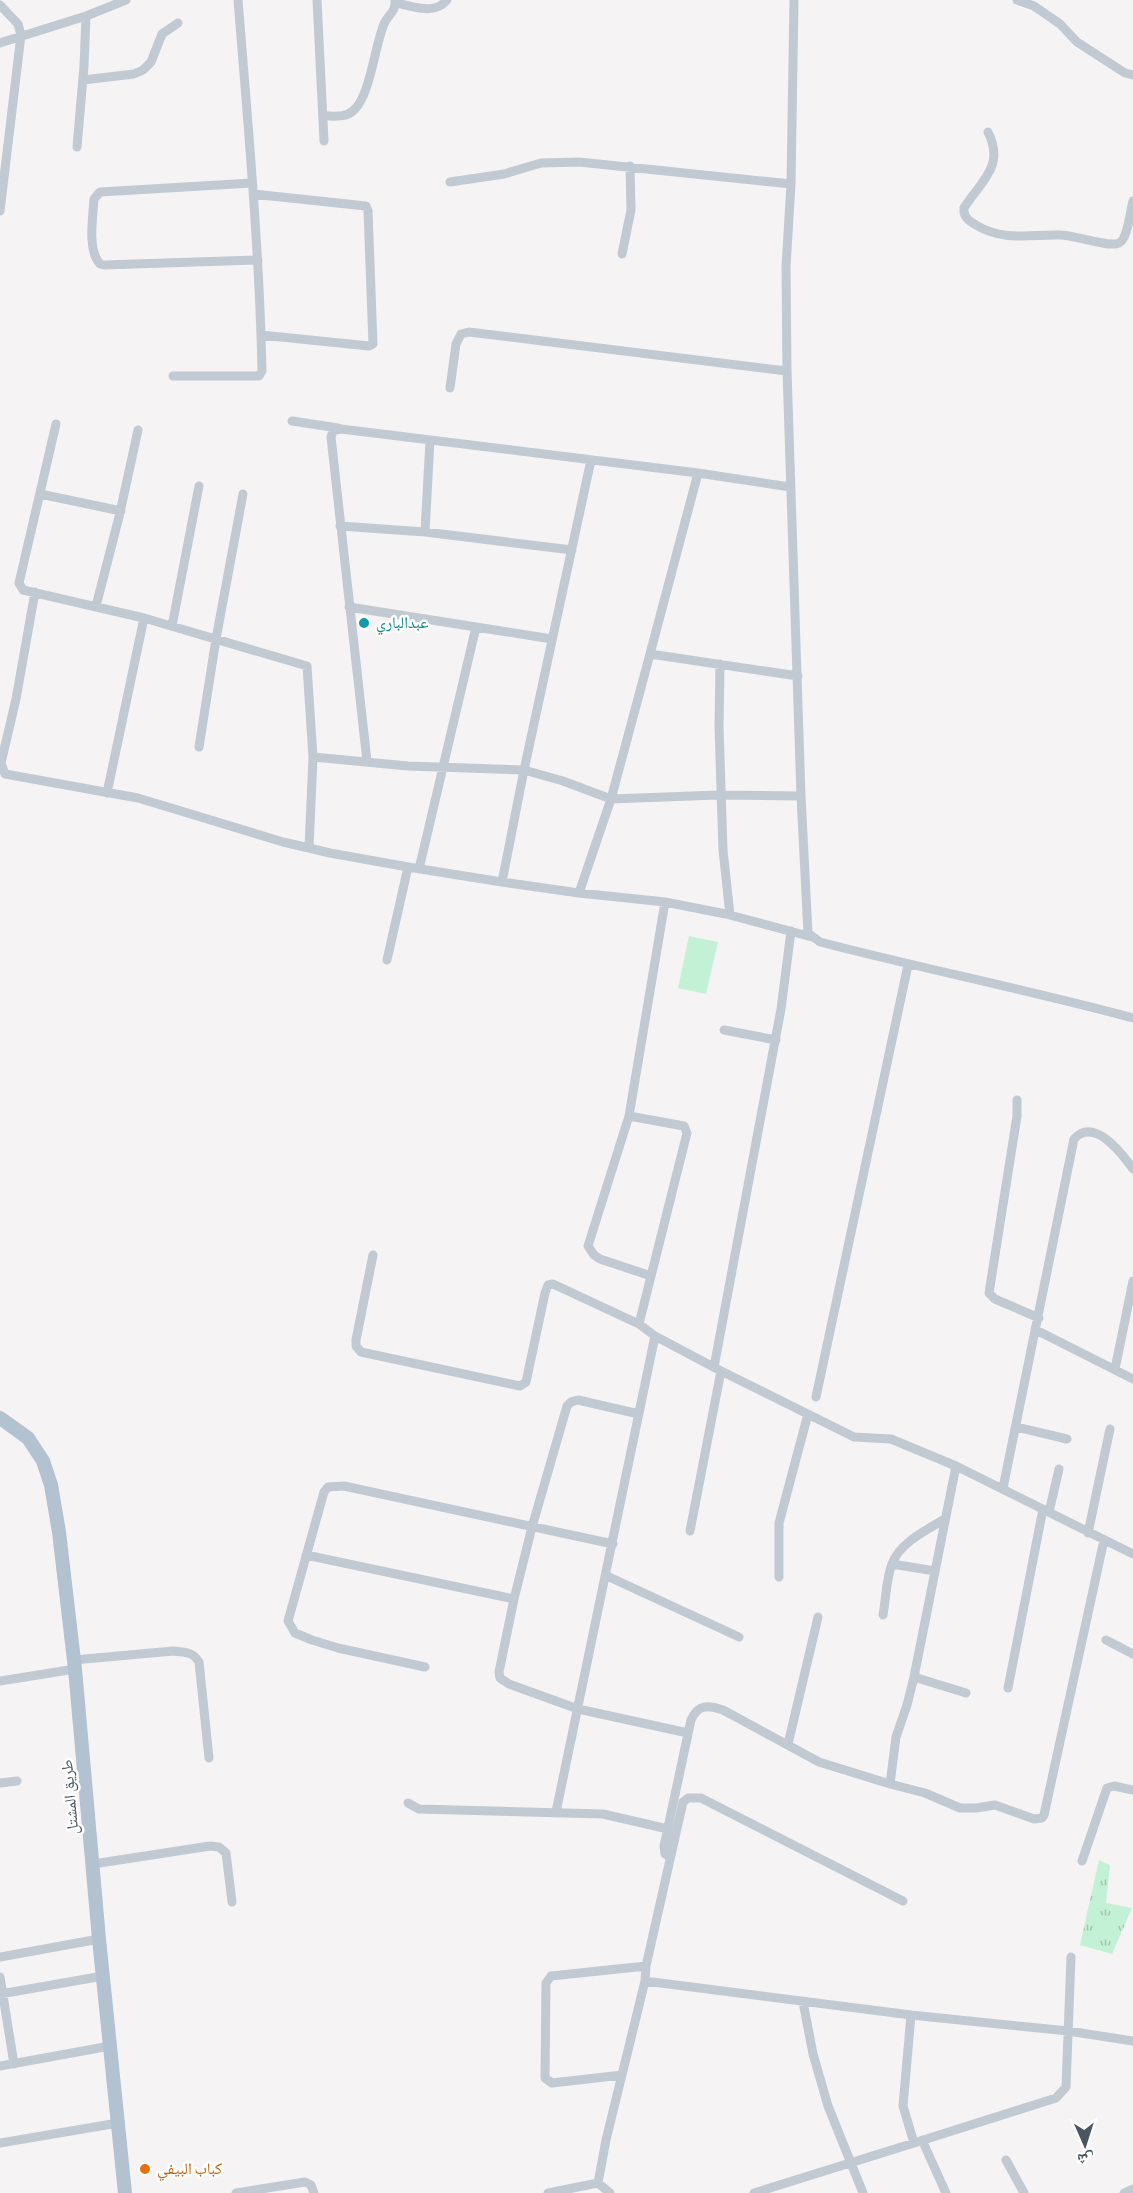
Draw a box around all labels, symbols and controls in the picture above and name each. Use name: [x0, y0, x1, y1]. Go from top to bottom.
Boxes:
place label: عبدالباري: [376, 615, 428, 635]
marker: عبدالباري: [357, 616, 371, 630]
street label: طريق المشتل: [59, 1759, 83, 1835]
north arrow: [1055, 2115, 1115, 2175]
text: ش: [1077, 2150, 1095, 2167]
place label: كباب البيفي: [157, 2161, 223, 2181]
marker: كباب البيفي: [138, 2162, 152, 2176]

